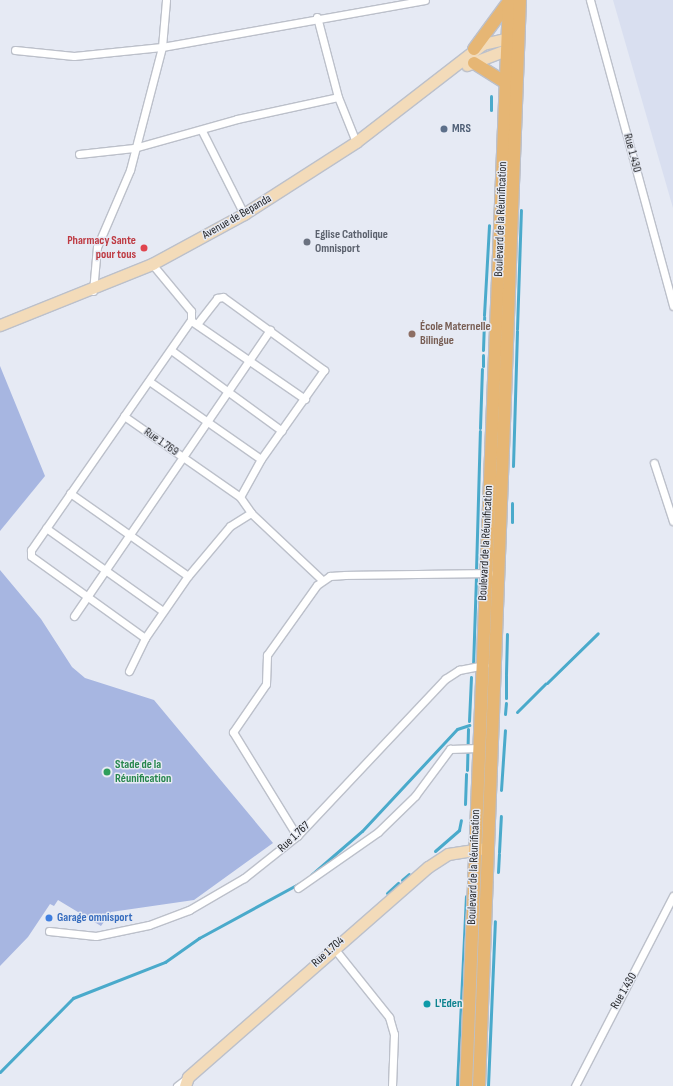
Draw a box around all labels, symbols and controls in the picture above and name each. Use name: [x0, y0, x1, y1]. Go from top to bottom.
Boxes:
place label: MRS: [452, 122, 471, 136]
marker: MRS: [439, 124, 449, 134]
street label: Rue 1.430: [620, 132, 644, 174]
street label: Boulevard de la Réunification: [492, 161, 510, 277]
street label: Avenue de Bepanda: [200, 191, 274, 243]
place label: Eglise Catholique Omnisport: [315, 228, 388, 256]
place label: Pharmacy Sante pour tous: [67, 234, 136, 262]
marker: Eglise Catholique Omnisport: [302, 237, 312, 247]
marker: Pharmacy Sante pour tous: [139, 243, 149, 253]
place label: École Maternelle Bilingue: [420, 320, 491, 348]
marker: École Maternelle Bilingue: [407, 329, 417, 339]
street label: Rue 1.769: [141, 425, 181, 459]
street label: Boulevard de la Réunification: [476, 485, 496, 601]
place label: Stade de la Réunification: [115, 758, 171, 786]
marker: Stade de la Réunification: [102, 767, 112, 777]
street label: Boulevard de la Réunification: [465, 809, 483, 925]
street label: Rue 1.767: [275, 819, 313, 855]
place label: Garage omnisport: [57, 911, 132, 925]
marker: Garage omnisport: [44, 913, 54, 923]
street label: Rue 1.704: [309, 934, 347, 970]
street label: Rue 1.430: [608, 970, 640, 1012]
place label: L'Eden: [435, 997, 462, 1011]
marker: L'Eden: [422, 999, 432, 1009]

